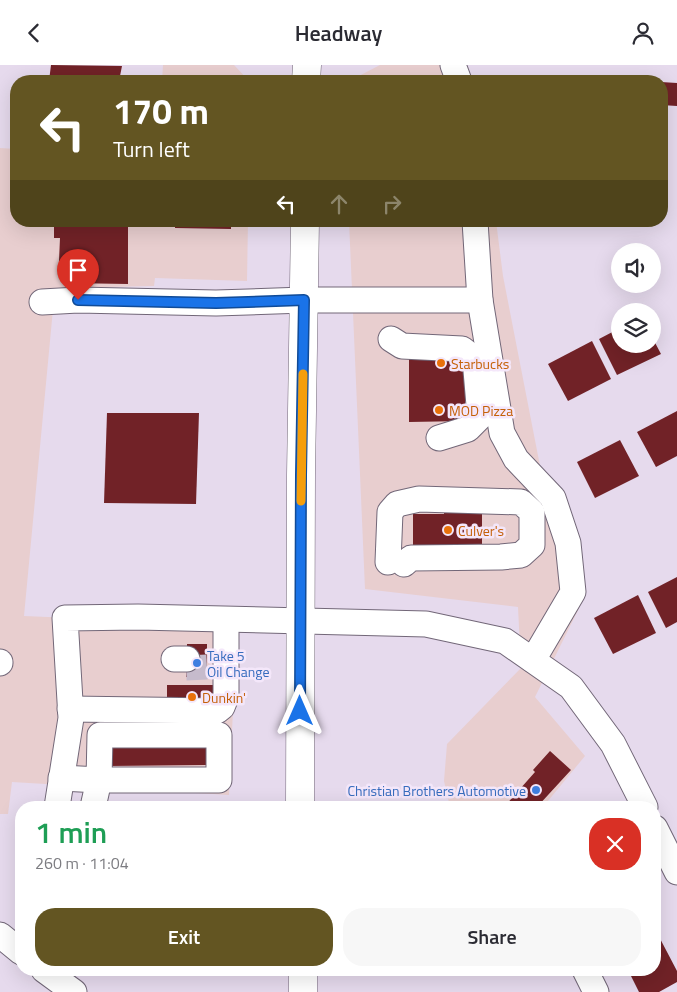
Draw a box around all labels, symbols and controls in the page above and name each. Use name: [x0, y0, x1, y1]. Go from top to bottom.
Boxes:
text: Headway: [295, 16, 382, 50]
icon: back: [20, 19, 48, 47]
icon: person: [629, 19, 657, 47]
text: 170 m: [113, 84, 209, 138]
icon: left: [30, 95, 95, 160]
text: Turn left: [113, 132, 190, 166]
icon: left: [272, 190, 300, 218]
icon: ahead: [325, 190, 353, 218]
icon: right: [378, 190, 406, 218]
map controls: [611, 243, 661, 353]
button: sound: [611, 243, 661, 293]
pin: [57, 249, 99, 300]
icon: arrive: [64, 256, 92, 284]
button: layers: [611, 303, 661, 353]
place label: Starbucks: [451, 353, 509, 374]
marker: Starbucks: [435, 357, 447, 369]
place label: MOD Pizza: [449, 400, 513, 421]
marker: MOD Pizza: [433, 404, 445, 416]
place label: Culver's: [458, 520, 504, 541]
marker: Culver's: [442, 524, 454, 536]
place label: Take 5 Oil Change: [207, 645, 270, 682]
marker: Take 5 Oil Change: [191, 657, 203, 669]
position arrow: [273, 684, 325, 736]
place label: Dunkin': [202, 687, 246, 708]
marker: Dunkin': [186, 691, 198, 703]
place label: Christian Brothers Automotive: [347, 780, 526, 801]
marker: Christian Brothers Automotive: [530, 784, 542, 796]
text: 1 min: [35, 809, 107, 855]
button: close: [589, 818, 641, 870]
text: 260 m · 11:04: [35, 851, 129, 875]
button: Exit: [35, 908, 333, 966]
button: Share: [343, 908, 641, 966]

